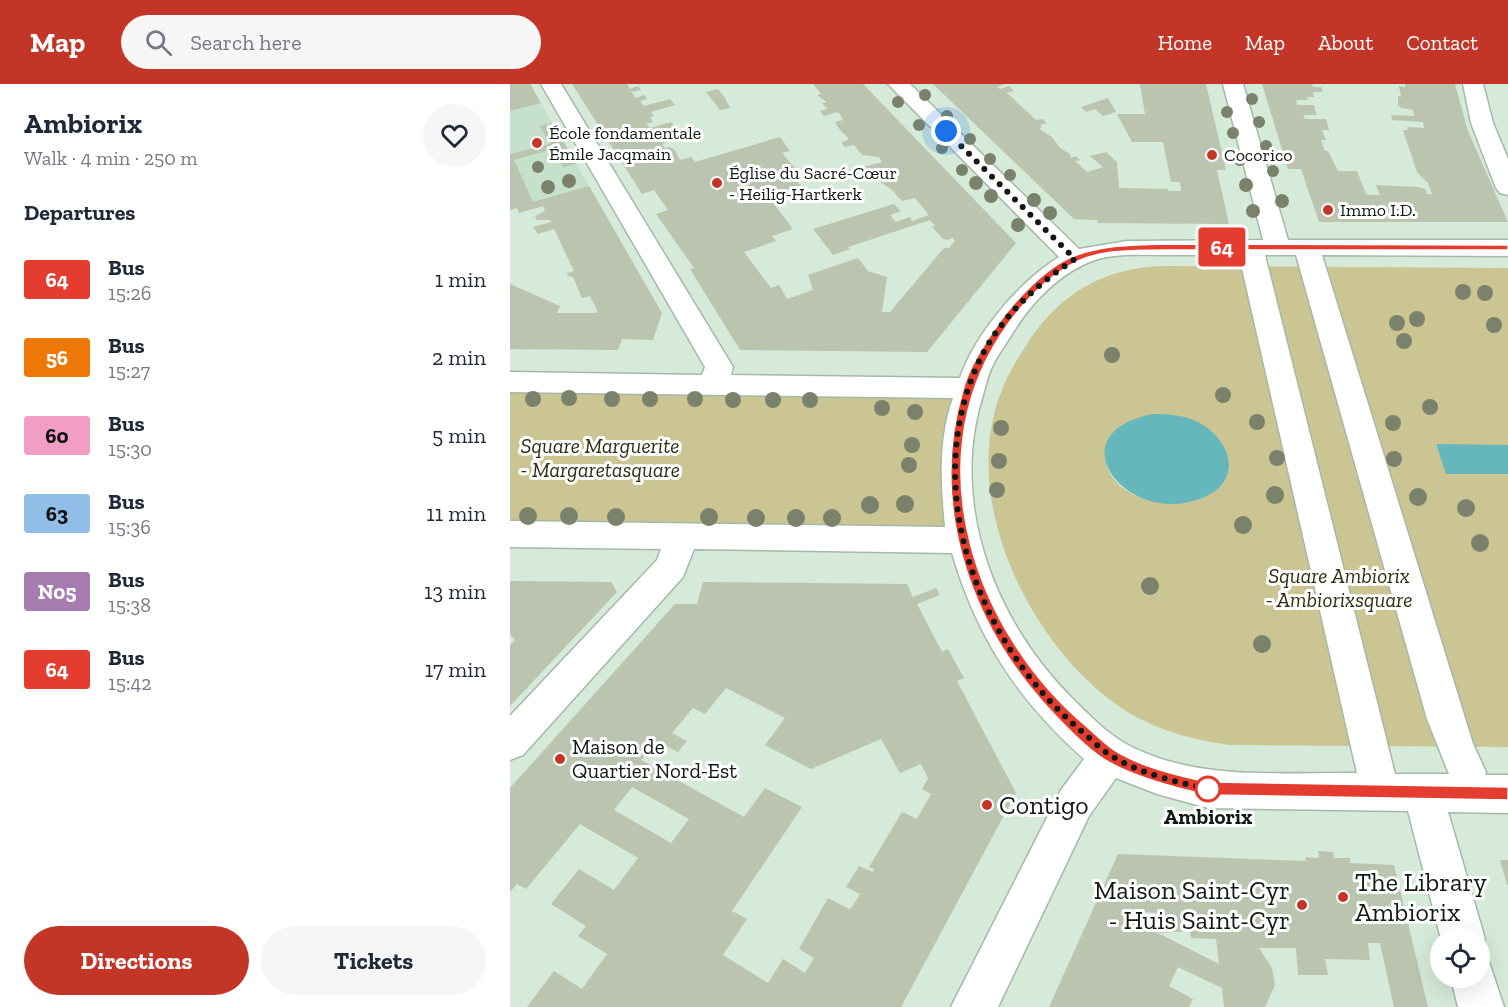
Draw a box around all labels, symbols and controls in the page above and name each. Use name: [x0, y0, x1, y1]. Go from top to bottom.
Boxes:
search box: [121, 15, 541, 69]
text: Map: [30, 26, 85, 59]
icon: search: [142, 26, 175, 59]
text: Search here: [190, 29, 302, 56]
text: Home: [1158, 30, 1212, 55]
text: Map: [1245, 30, 1285, 55]
text: About: [1318, 30, 1373, 55]
text: Contact: [1406, 30, 1478, 55]
button: heart: [423, 104, 486, 167]
text: Ambiorix: [24, 107, 142, 140]
your location: [931, 116, 961, 146]
place label: École fondamentale Émile Jacqmain: [549, 122, 701, 165]
marker: École fondamentale Émile Jacqmain: [530, 136, 544, 150]
place label: Cocorico: [1224, 144, 1293, 166]
text: Walk · 4 min · 250 m: [24, 146, 198, 170]
marker: Cocorico: [1205, 148, 1219, 162]
place label: Église du Sacré-Cœur - Heilig-Hartkerk: [729, 162, 897, 205]
marker: Église du Sacré-Cœur - Heilig-Hartkerk: [710, 176, 724, 190]
text: Departures: [24, 199, 135, 226]
place label: Immo I.D.: [1340, 199, 1416, 221]
marker: Immo I.D.: [1321, 203, 1335, 217]
line badge: 64: [1195, 228, 1249, 266]
text: 64: [1210, 235, 1234, 260]
text: Bus: [108, 254, 145, 281]
text: 1 min: [435, 266, 486, 293]
text: 64: [45, 267, 69, 292]
text: 15:26: [108, 281, 151, 305]
text: Bus: [108, 332, 145, 359]
text: 2 min: [432, 344, 486, 371]
text: 56: [46, 345, 68, 370]
text: 15:27: [108, 359, 150, 383]
text: Bus: [108, 410, 145, 437]
text: 5 min: [432, 422, 486, 449]
text: 60: [45, 423, 69, 448]
park label: Square Marguerite - Margaretasquare: [520, 433, 680, 482]
text: 15:30: [108, 437, 152, 461]
text: Bus: [108, 488, 145, 515]
text: 11 min: [426, 500, 486, 527]
text: 63: [46, 501, 68, 526]
text: 15:36: [108, 515, 151, 539]
park label: Square Ambiorix - Ambiorixsquare: [1266, 563, 1412, 612]
text: Bus: [108, 566, 145, 593]
text: 13 min: [424, 578, 486, 605]
text: N05: [38, 579, 76, 604]
text: 15:38: [108, 593, 151, 617]
text: Bus: [108, 644, 145, 671]
text: 17 min: [425, 656, 486, 683]
text: 64: [45, 657, 69, 682]
text: 15:42: [108, 671, 152, 695]
place label: Maison de Quartier Nord-Est: [572, 734, 737, 783]
marker: Maison de Quartier Nord-Est: [553, 752, 567, 766]
marker: Ambiorix: [1195, 776, 1221, 802]
place label: Contigo: [999, 789, 1089, 821]
marker: Contigo: [980, 798, 994, 812]
place label: Ambiorix: [1164, 804, 1252, 829]
place label: The Library Ambiorix: [1355, 866, 1488, 928]
place label: Maison Saint-Cyr - Huis Saint-Cyr: [1094, 874, 1290, 936]
marker: The Library Ambiorix: [1336, 890, 1350, 904]
marker: Maison Saint-Cyr - Huis Saint-Cyr: [1295, 898, 1309, 912]
button: Directions: [24, 926, 249, 995]
button: Tickets: [261, 926, 486, 995]
map controls: [1430, 928, 1490, 988]
button: locate: [1430, 928, 1490, 988]

